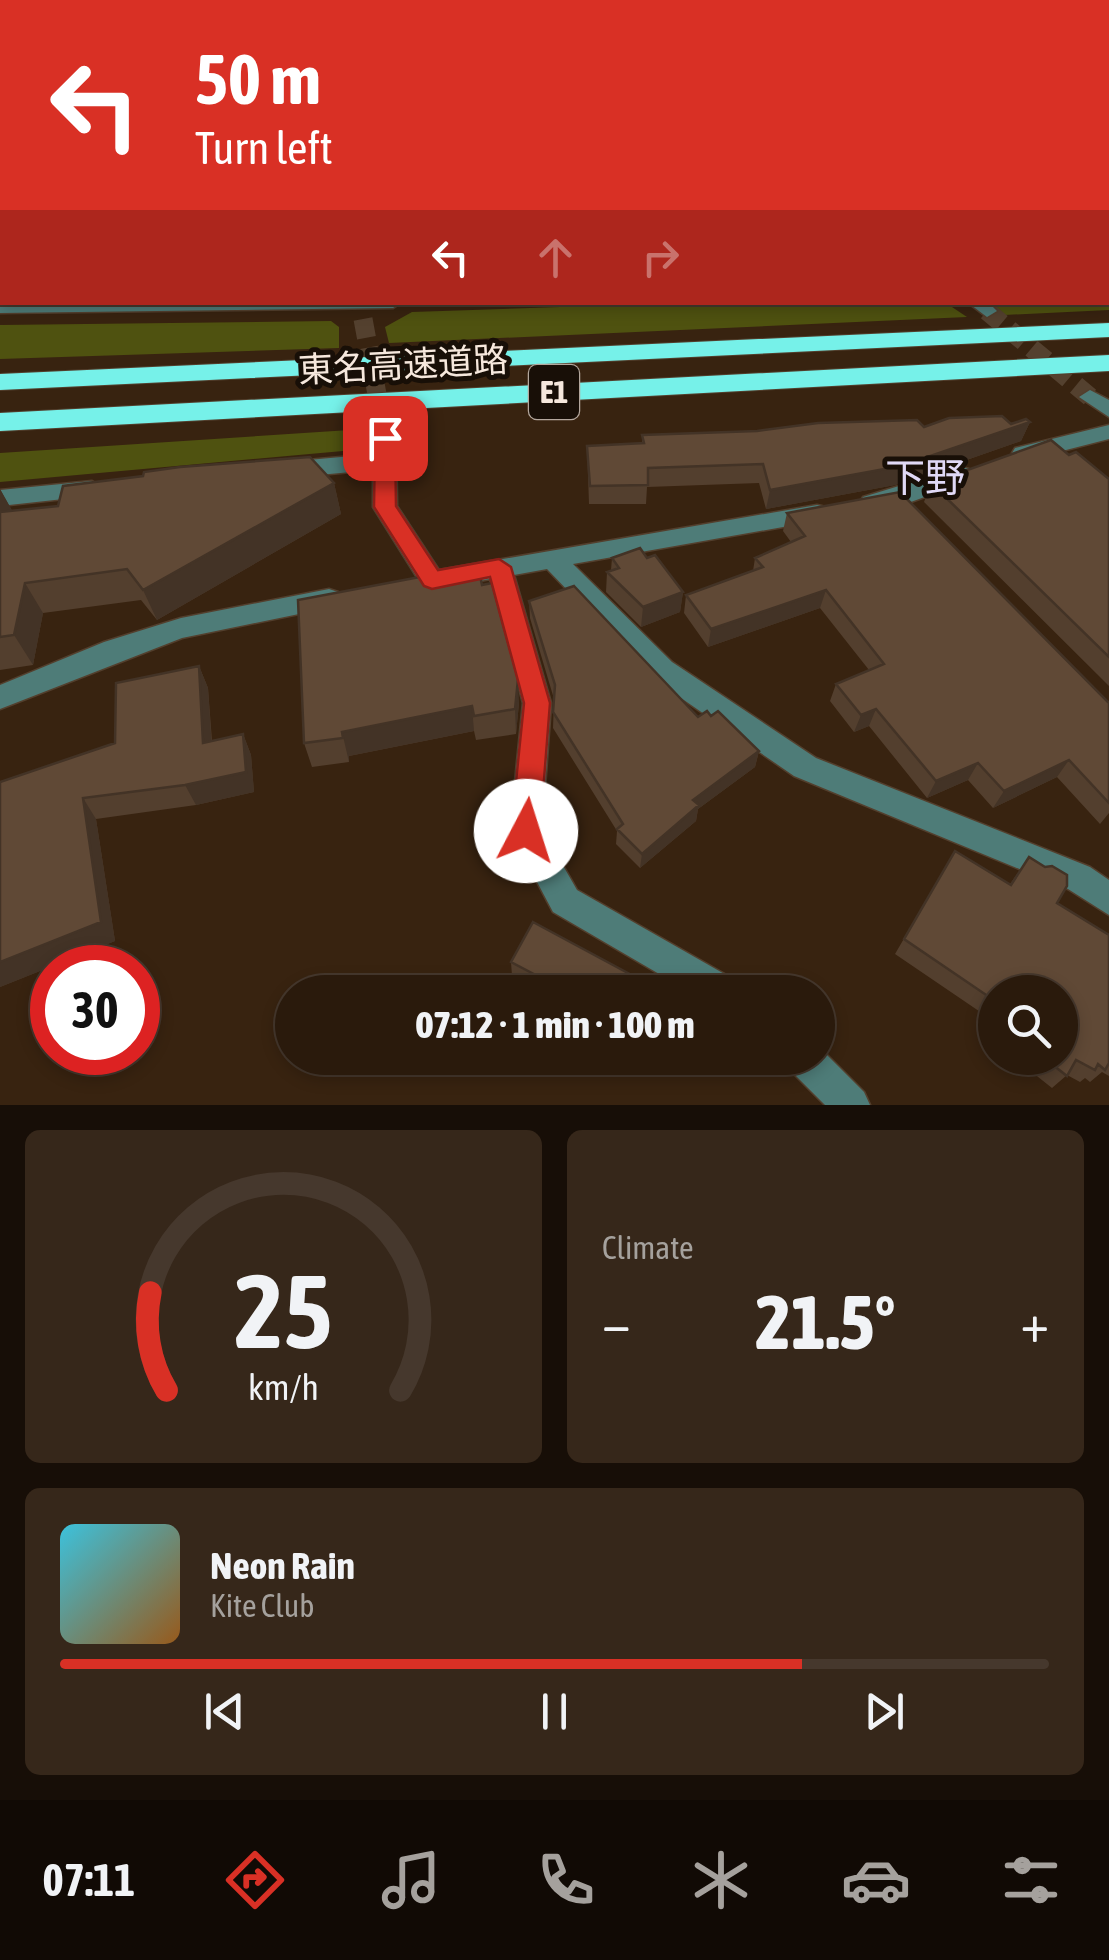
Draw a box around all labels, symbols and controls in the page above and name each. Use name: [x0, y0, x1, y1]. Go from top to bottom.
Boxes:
text: 50 m: [195, 39, 321, 119]
icon: left: [30, 40, 160, 170]
text: Turn left: [195, 122, 333, 174]
icon: left: [423, 230, 478, 285]
icon: ahead: [528, 230, 583, 285]
icon: right: [633, 230, 688, 285]
street label: 東名高速道路: [297, 339, 509, 389]
road number: E1: [529, 365, 579, 419]
pin: [343, 396, 428, 481]
icon: arrive: [358, 411, 413, 466]
district label: 下野: [885, 455, 965, 500]
position arrow: [474, 779, 578, 883]
speed limit sign: 30: [30, 945, 160, 1075]
map controls: [978, 975, 1078, 1075]
button: search: [978, 975, 1078, 1075]
text: 07:12 · 1 min · 100 m: [415, 1003, 695, 1046]
text: Climate: [602, 1229, 694, 1266]
text: 25: [235, 1251, 332, 1370]
text: 21.5°: [756, 1279, 895, 1365]
text: −: [602, 1291, 631, 1354]
text: +: [1020, 1291, 1049, 1354]
text: km/h: [248, 1367, 319, 1408]
text: Neon Rain: [210, 1544, 355, 1587]
text: Kite Club: [210, 1587, 314, 1624]
icon: previous: [197, 1684, 252, 1739]
icon: pause: [527, 1684, 582, 1739]
icon: next: [857, 1684, 912, 1739]
icon: directions: [220, 1845, 290, 1915]
icon: music: [376, 1845, 446, 1915]
icon: phone: [531, 1845, 601, 1915]
icon: climate: [686, 1845, 756, 1915]
icon: car: [841, 1845, 911, 1915]
icon: filters: [996, 1845, 1066, 1915]
text: 07:11: [43, 1854, 135, 1906]

